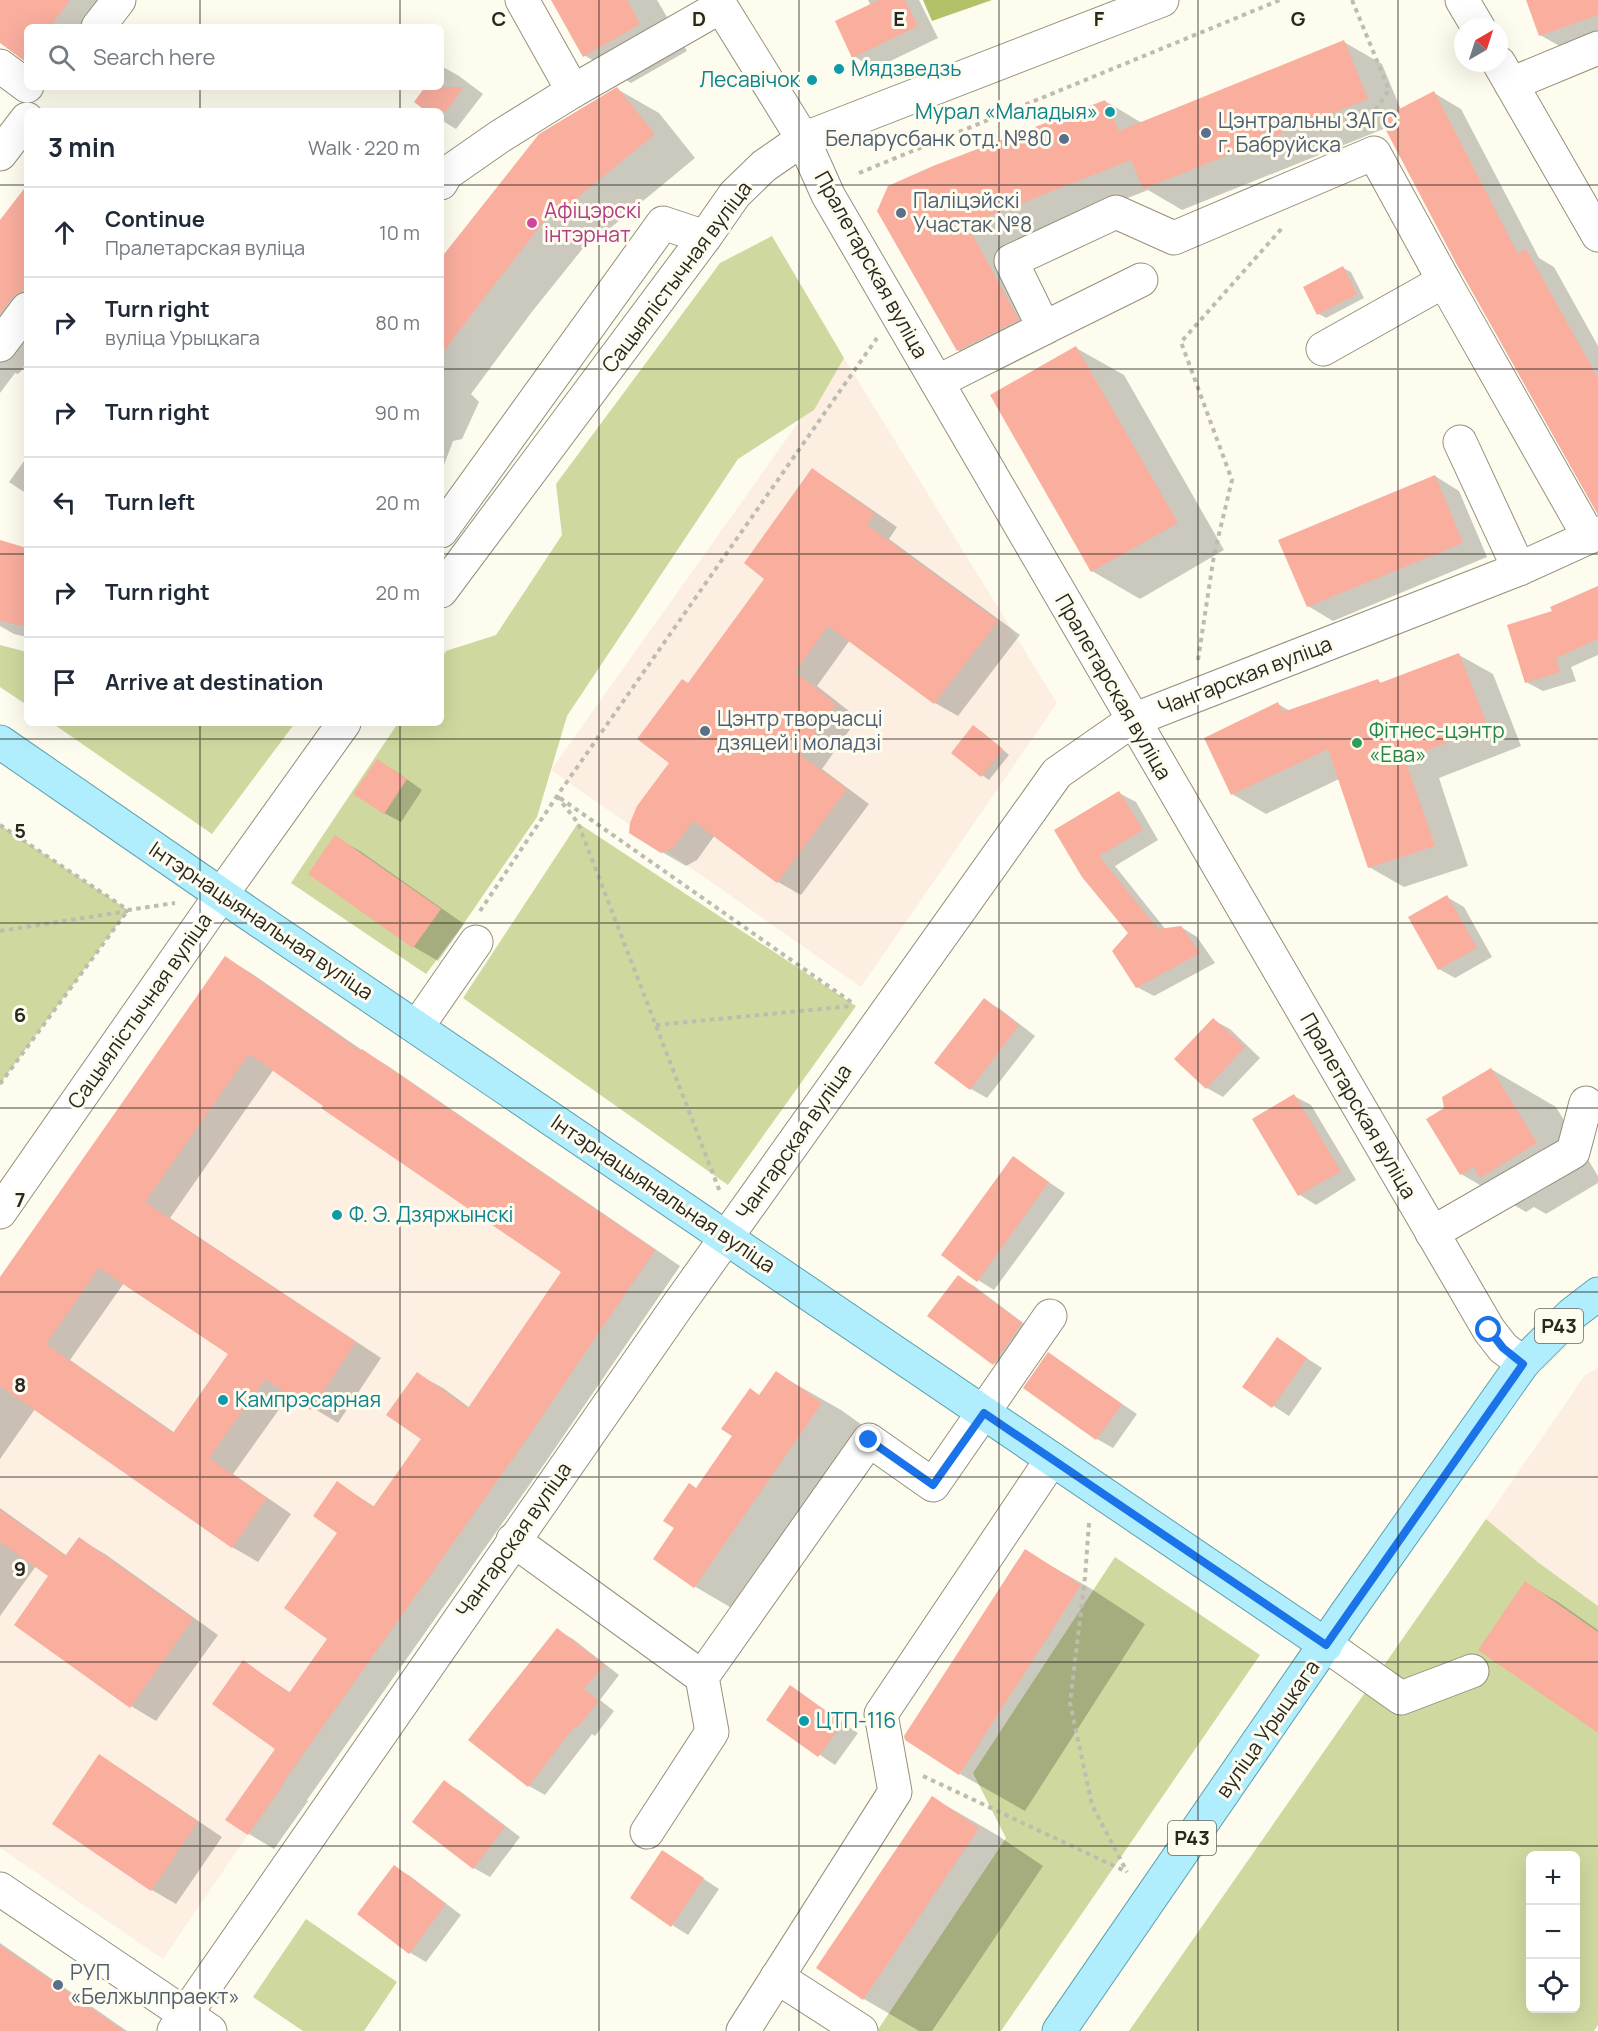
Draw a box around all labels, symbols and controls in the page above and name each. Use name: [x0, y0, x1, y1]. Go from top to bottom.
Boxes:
text: C: [492, 5, 506, 32]
text: D: [692, 5, 706, 32]
text: E: [893, 5, 905, 32]
text: F: [1094, 5, 1105, 32]
text: G: [1291, 5, 1306, 32]
north arrow: [1454, 18, 1508, 72]
search box: [24, 24, 444, 90]
icon: search: [45, 41, 78, 74]
text: Search here: [93, 42, 215, 72]
place label: Мядзведзь: [851, 54, 961, 82]
marker: Мядзведзь: [832, 62, 846, 76]
place label: Лесавічок: [699, 65, 801, 93]
marker: Лесавічок: [805, 73, 819, 87]
place label: Мурал «Маладыя»: [915, 97, 1098, 125]
marker: Мурал «Маладыя»: [1103, 105, 1117, 119]
place label: Цэнтральны ЗАГС г. Бабруйска: [1218, 106, 1398, 158]
place label: Беларусбанк отд. №80: [825, 124, 1052, 152]
marker: Цэнтральны ЗАГС г. Бабруйска: [1199, 126, 1213, 140]
text: 3 min: [48, 129, 115, 165]
marker: Беларусбанк отд. №80: [1057, 132, 1071, 146]
text: Walk · 220 m: [308, 134, 420, 161]
street label: Пралетарская вуліца: [809, 166, 935, 363]
street label: Сацыялістычная вуліца: [595, 175, 758, 378]
place label: Паліцэйскі Участак №8: [913, 186, 1032, 238]
place label: Афіцэрскі інтэрнат: [544, 196, 641, 248]
text: Continue: [105, 204, 205, 234]
marker: Паліцэйскі Участак №8: [894, 206, 908, 220]
icon: ahead: [48, 216, 81, 249]
marker: Афіцэрскі інтэрнат: [525, 216, 539, 230]
text: 10 m: [379, 219, 420, 246]
text: Пралетарская вуліца: [105, 234, 305, 261]
text: Turn right: [105, 294, 210, 324]
icon: right: [48, 306, 81, 339]
text: 80 m: [375, 309, 420, 336]
text: вуліца Урыцкага: [105, 324, 260, 351]
icon: right: [48, 396, 81, 429]
text: Turn right: [105, 397, 210, 427]
text: 90 m: [374, 399, 420, 426]
icon: left: [48, 486, 81, 519]
text: Turn left: [105, 487, 195, 517]
text: 20 m: [375, 489, 420, 516]
icon: right: [48, 576, 81, 609]
text: Turn right: [105, 577, 210, 607]
text: 20 m: [375, 579, 420, 606]
street label: Пралетарская вуліца: [1049, 588, 1179, 785]
street label: Чангарская вуліца: [1154, 629, 1336, 721]
icon: arrive: [48, 666, 81, 699]
text: Arrive at destination: [105, 667, 323, 697]
place label: Цэнтр творчасці дзяцей і моладзі: [717, 704, 883, 756]
place label: Фітнес-цэнтр «Ева»: [1369, 716, 1505, 768]
marker: Цэнтр творчасці дзяцей і моладзі: [698, 724, 712, 738]
marker: Фітнес-цэнтр «Ева»: [1350, 736, 1364, 750]
text: 5: [14, 817, 26, 844]
street label: Інтэрнацыянальная вуліца: [144, 834, 379, 1006]
street label: Сацыялістычная вуліца: [61, 907, 218, 1114]
text: 6: [14, 1001, 26, 1028]
street label: Пралетарская вуліца: [1294, 1007, 1424, 1204]
street label: Чангарская вуліца: [729, 1058, 857, 1225]
street label: Інтэрнацыянальная вуліца: [546, 1107, 781, 1279]
text: 7: [15, 1186, 25, 1213]
place label: Ф. Э. Дзяржынскі: [349, 1200, 513, 1228]
marker: Ф. Э. Дзяржынскі: [330, 1208, 344, 1222]
road number: Р43: [1535, 1309, 1583, 1343]
route start: [1475, 1316, 1501, 1342]
text: 8: [14, 1371, 26, 1398]
place label: Кампрэсарная: [235, 1385, 381, 1413]
marker: Кампрэсарная: [216, 1393, 230, 1407]
route end: [855, 1426, 881, 1452]
street label: Чангарская вуліца: [449, 1456, 577, 1623]
text: 9: [14, 1555, 26, 1582]
street label: вуліца Урыцкага: [1209, 1654, 1325, 1803]
place label: ЦТП-116: [816, 1706, 896, 1734]
marker: ЦТП-116: [797, 1714, 811, 1728]
road number: Р43: [1168, 1821, 1216, 1855]
map controls: [1526, 1851, 1580, 2013]
button: +: [1526, 1851, 1580, 1905]
button: −: [1526, 1905, 1580, 1959]
place label: РУП «Белжылпраект»: [70, 1958, 240, 2010]
button: locate: [1526, 1959, 1580, 2013]
marker: РУП «Белжылпраект»: [51, 1978, 65, 1992]

